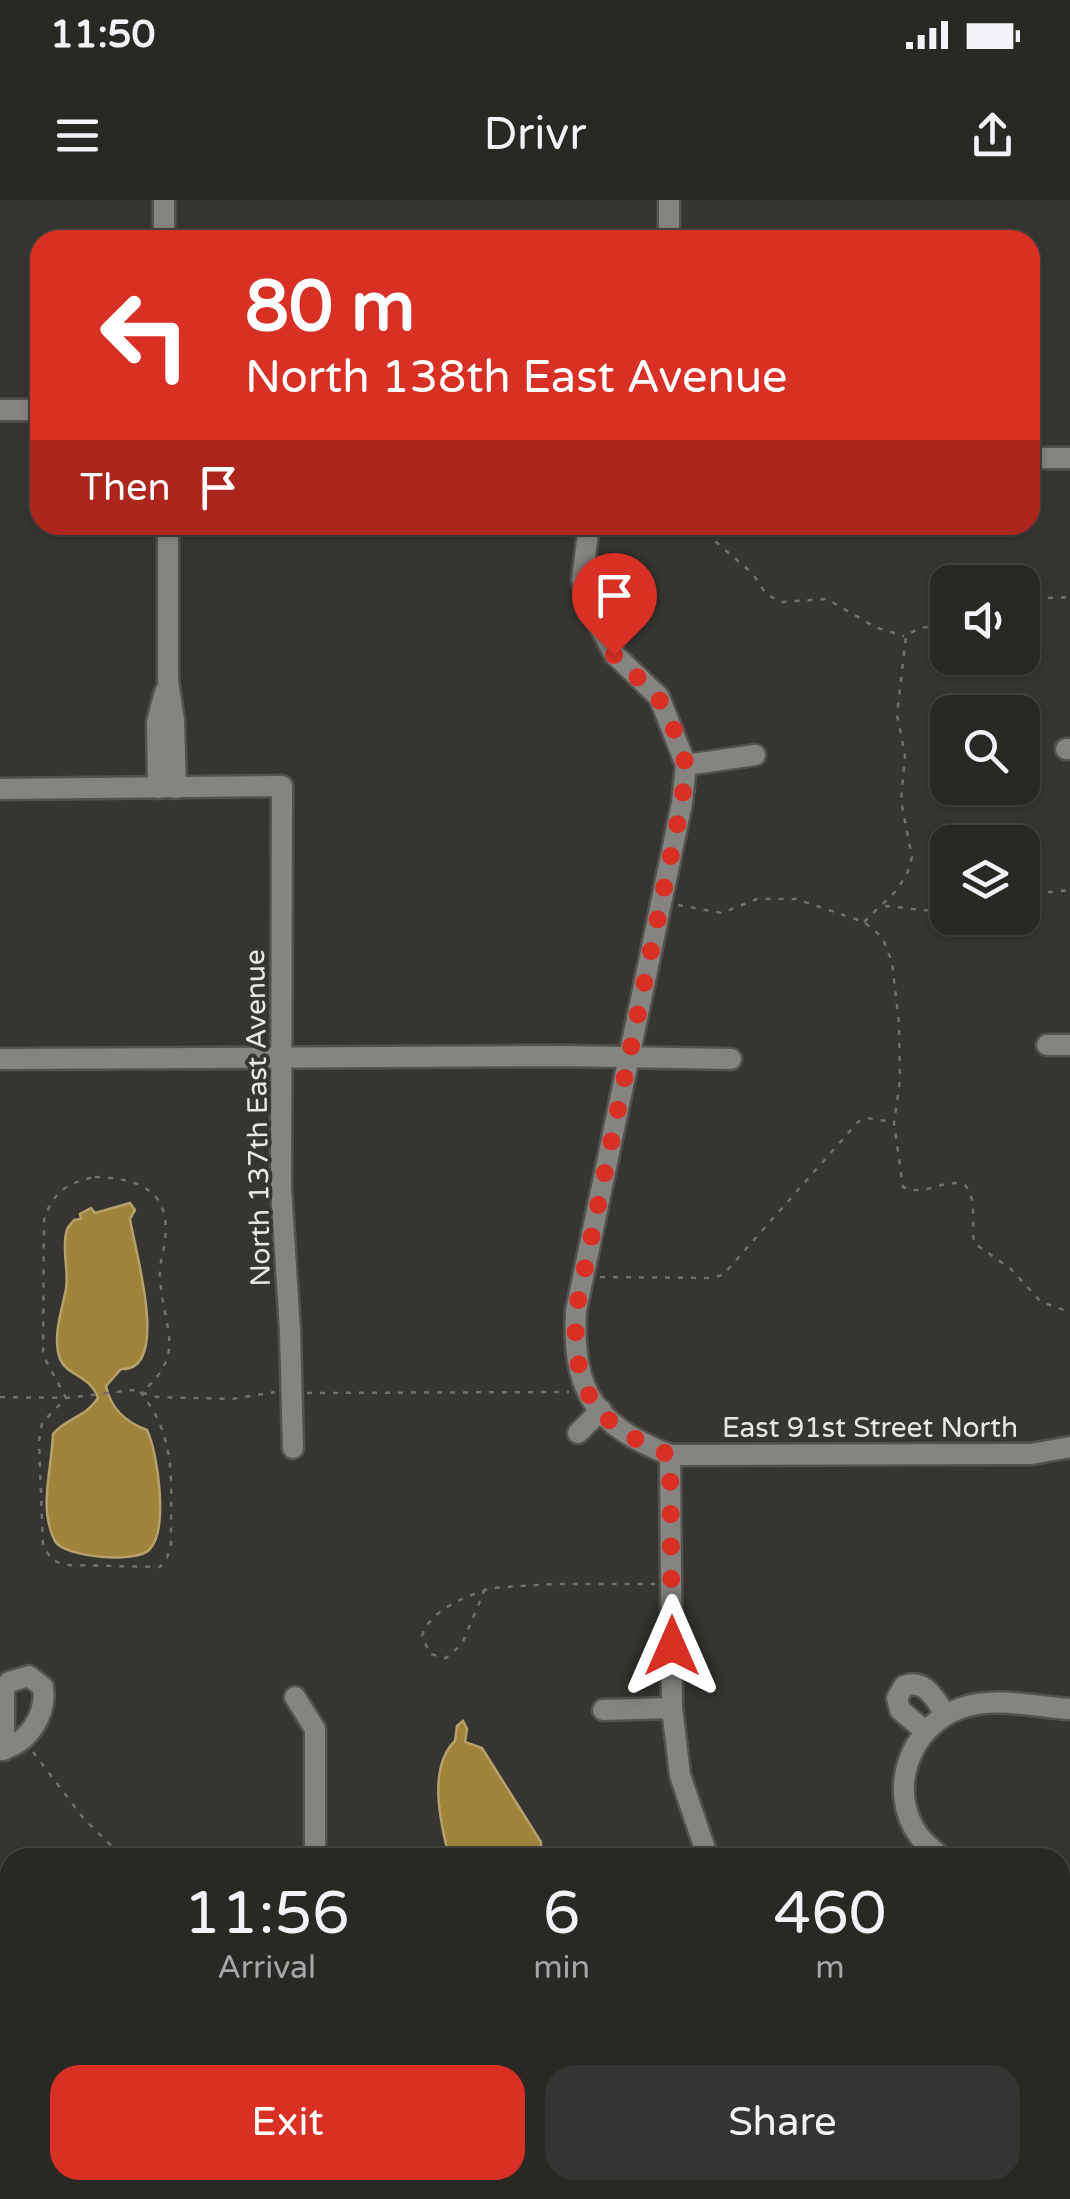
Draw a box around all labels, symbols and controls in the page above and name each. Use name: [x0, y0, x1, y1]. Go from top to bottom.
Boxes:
text: 11:50: [50, 12, 155, 58]
icon: menu: [50, 108, 105, 163]
text: Drivr: [484, 108, 586, 162]
icon: share: [965, 108, 1020, 163]
text: 80 m: [245, 266, 415, 350]
icon: left: [80, 270, 210, 400]
text: North 138th East Avenue: [245, 351, 788, 405]
icon: arrive: [191, 460, 246, 515]
text: Then: [80, 465, 171, 511]
pin: [572, 553, 657, 656]
map controls: [930, 565, 1040, 935]
button: sound: [930, 565, 1040, 675]
icon: arrive: [587, 568, 642, 623]
button: search: [930, 695, 1040, 805]
button: layers: [930, 825, 1040, 935]
street label: North 137th East Avenue: [238, 949, 278, 1287]
street label: East 91st Street North: [722, 1411, 1018, 1445]
position arrow: [620, 1594, 724, 1698]
text: 11:56: [183, 1878, 350, 1950]
text: 6: [543, 1878, 580, 1950]
text: 460: [773, 1878, 887, 1950]
text: Arrival: [217, 1949, 316, 1987]
text: min: [533, 1949, 590, 1987]
text: m: [815, 1949, 845, 1987]
button: Exit: [50, 2065, 525, 2180]
button: Share: [545, 2065, 1020, 2180]

